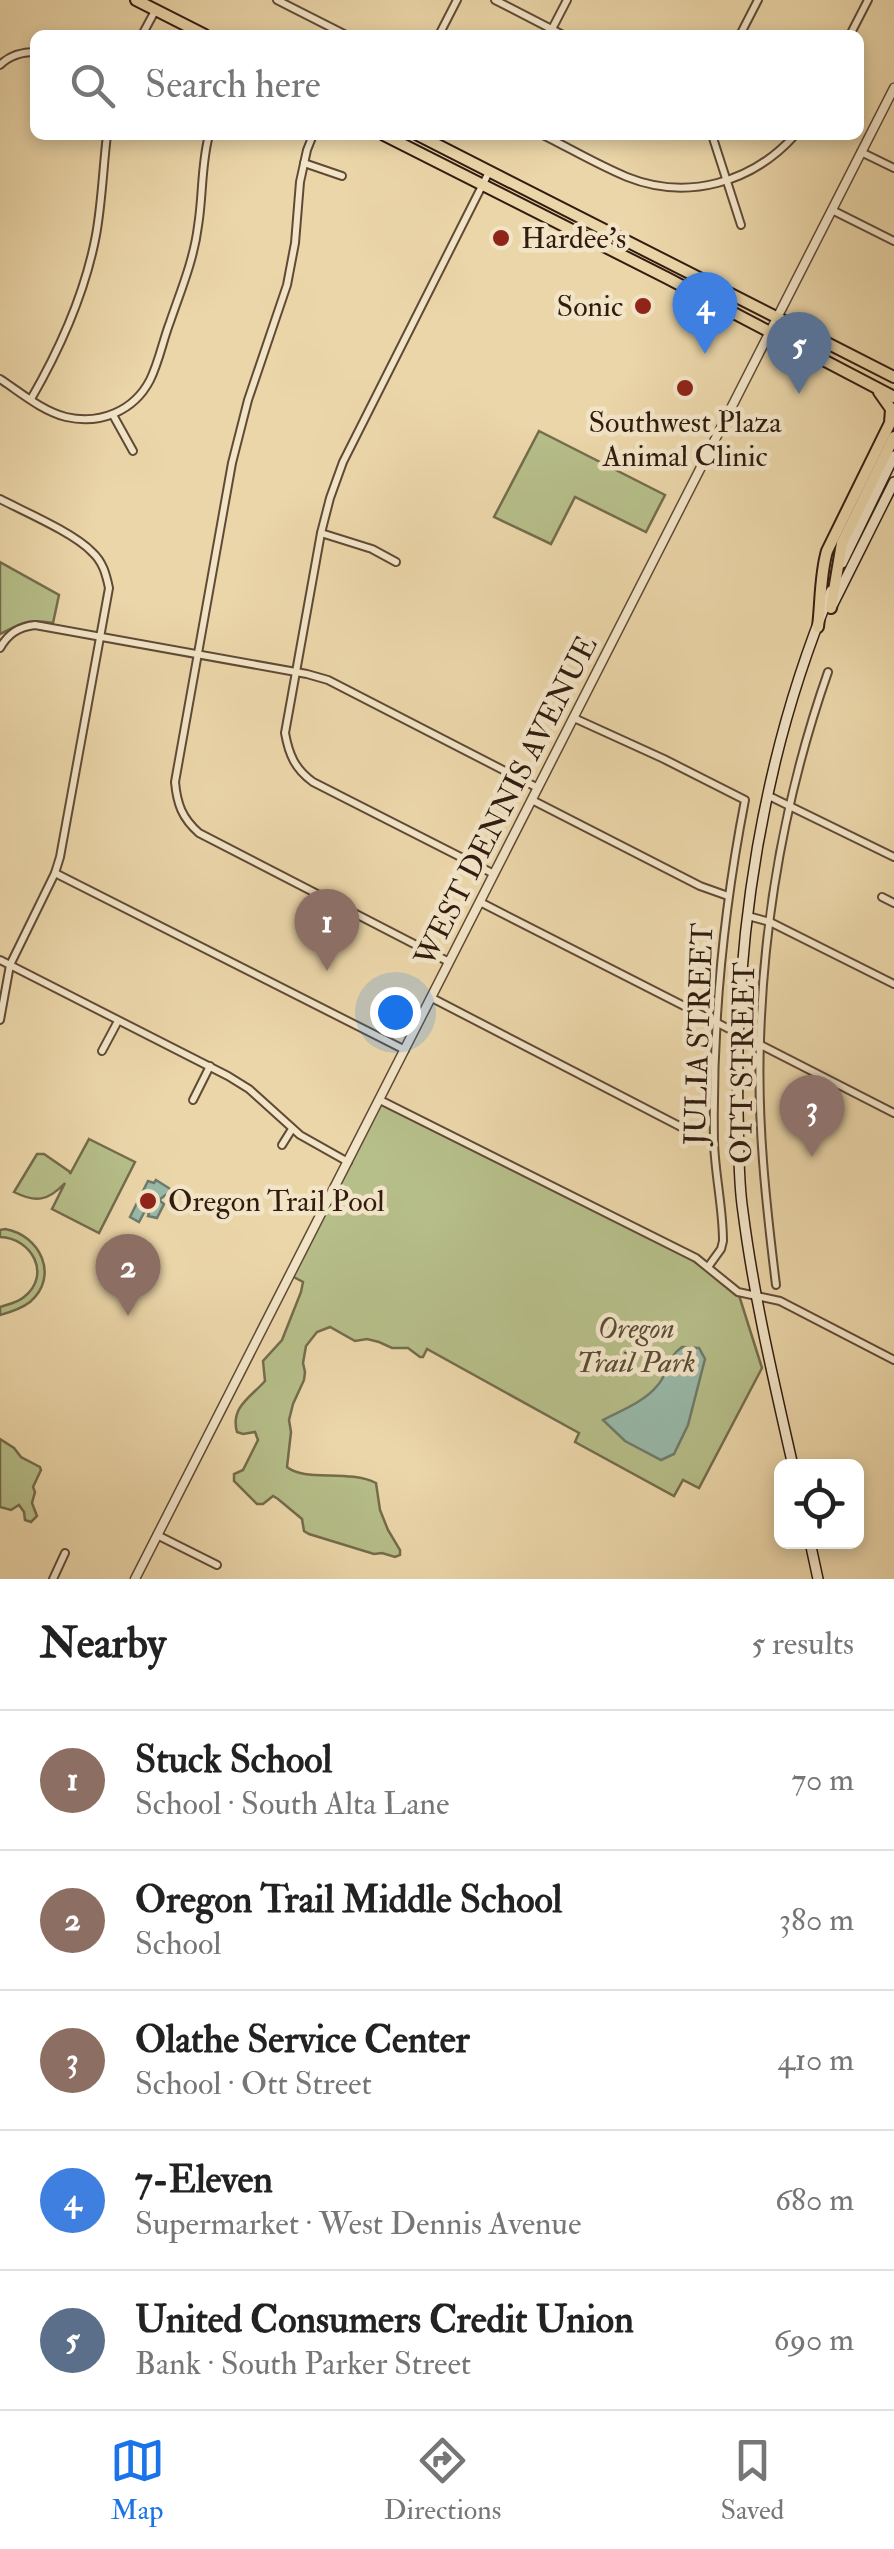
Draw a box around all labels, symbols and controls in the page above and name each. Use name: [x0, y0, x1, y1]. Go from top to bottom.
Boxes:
search box: [30, 30, 864, 140]
icon: search: [65, 58, 120, 113]
text: Search here: [145, 61, 321, 109]
place label: Hardee's: [521, 220, 626, 257]
marker: Hardee's: [490, 227, 512, 249]
pin: 4: [672, 272, 738, 354]
place label: Sonic: [556, 288, 623, 325]
marker: Sonic: [632, 295, 654, 317]
pin: 5: [766, 312, 832, 394]
marker: Southwest Plaza Animal Clinic: [674, 377, 696, 399]
place label: Southwest Plaza Animal Clinic: [588, 404, 782, 475]
street label: WEST DENNIS AVENUE: [406, 630, 605, 973]
pin: 1: [294, 888, 360, 971]
street label: JULIA STREET: [677, 922, 721, 1147]
street label: OTT STREET: [723, 962, 763, 1164]
your location: [370, 987, 421, 1038]
pin: 3: [780, 1074, 844, 1157]
place label: Oregon Trail Pool: [168, 1183, 385, 1220]
marker: Oregon Trail Pool: [137, 1190, 159, 1212]
pin: 2: [96, 1234, 160, 1316]
park label: Oregon Trail Park: [576, 1310, 696, 1381]
map controls: [774, 1459, 864, 1549]
button: locate: [774, 1459, 864, 1549]
text: Nearby: [40, 1618, 166, 1670]
text: 5 results: [751, 1624, 854, 1664]
text: Stuck School: [135, 1736, 332, 1784]
text: 1: [67, 1760, 78, 1800]
text: 70 m: [791, 1760, 854, 1800]
text: School · South Alta Lane: [135, 1784, 449, 1824]
text: Oregon Trail Middle School: [135, 1876, 562, 1924]
text: 2: [64, 1900, 81, 1940]
text: 380 m: [779, 1900, 854, 1940]
text: School: [135, 1924, 221, 1964]
text: Olathe Service Center: [135, 2016, 470, 2064]
text: 3: [66, 2040, 79, 2080]
text: 410 m: [778, 2040, 854, 2080]
text: School · Ott Street: [135, 2064, 372, 2104]
text: 7-Eleven: [135, 2156, 273, 2204]
text: 4: [64, 2180, 81, 2220]
text: 680 m: [775, 2180, 854, 2220]
text: Supermarket · West Dennis Avenue: [135, 2204, 581, 2244]
text: United Consumers Credit Union: [135, 2296, 634, 2344]
text: 5: [65, 2320, 80, 2360]
text: 690 m: [774, 2320, 854, 2360]
text: Bank · South Parker Street: [135, 2344, 471, 2384]
tab: Map: [110, 2433, 165, 2528]
tab: Directions: [384, 2433, 501, 2528]
tab: Saved: [720, 2433, 784, 2528]

